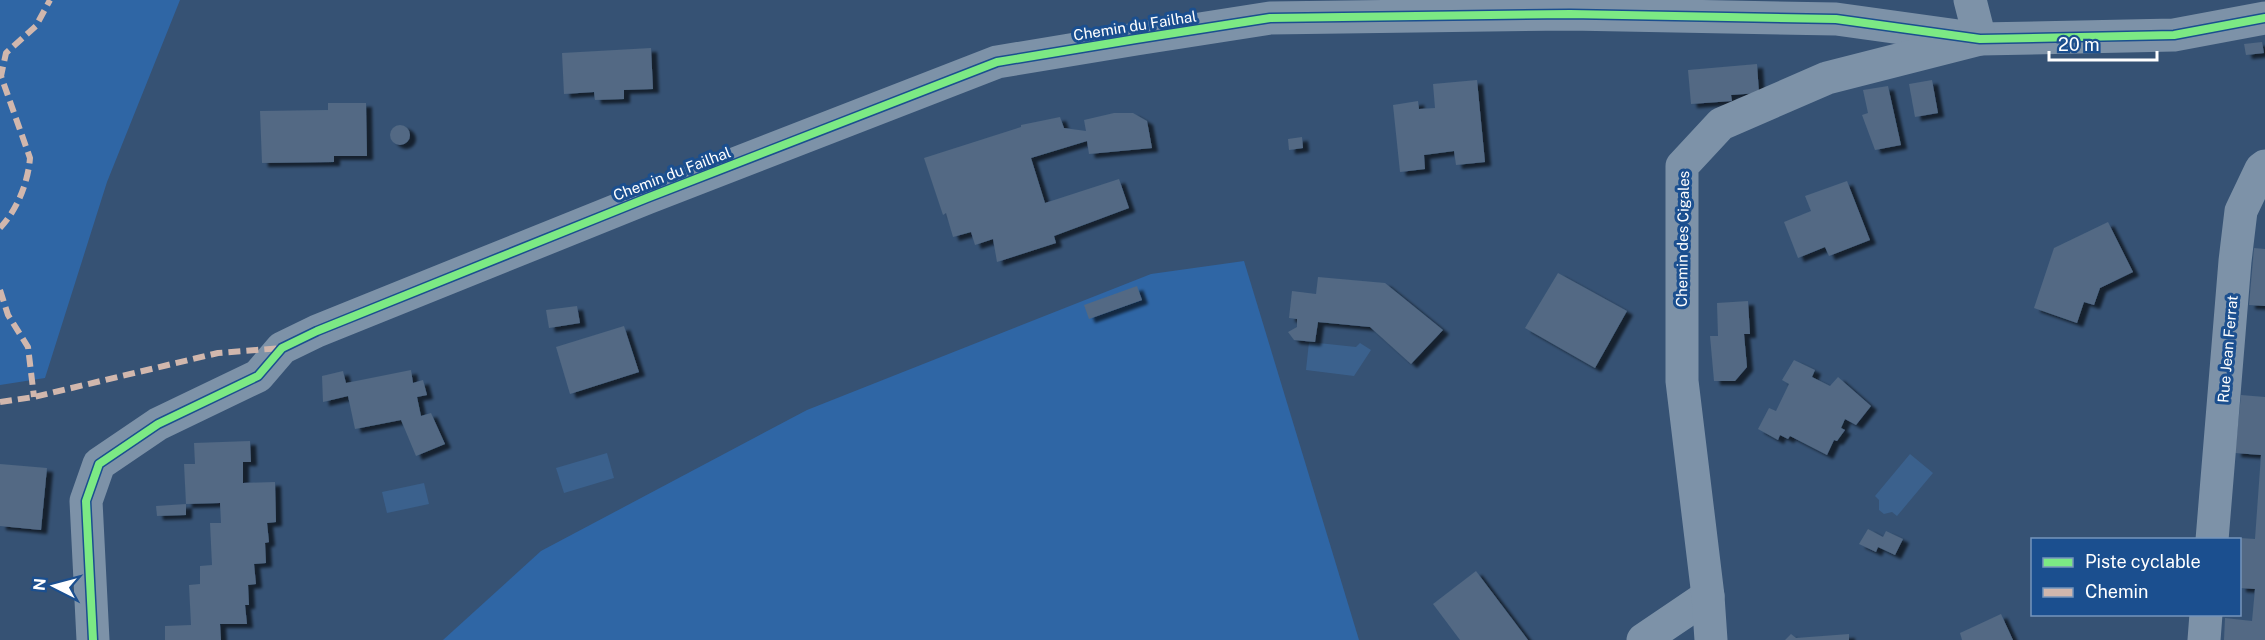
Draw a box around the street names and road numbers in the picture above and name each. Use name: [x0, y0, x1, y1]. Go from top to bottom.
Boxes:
street label: Chemin du Failhal: [1072, 7, 1198, 44]
street label: Chemin du Failhal: [611, 143, 733, 204]
street label: Chemin des Cigales: [1673, 171, 1692, 307]
street label: Rue Jean Ferrat: [2214, 294, 2241, 404]

